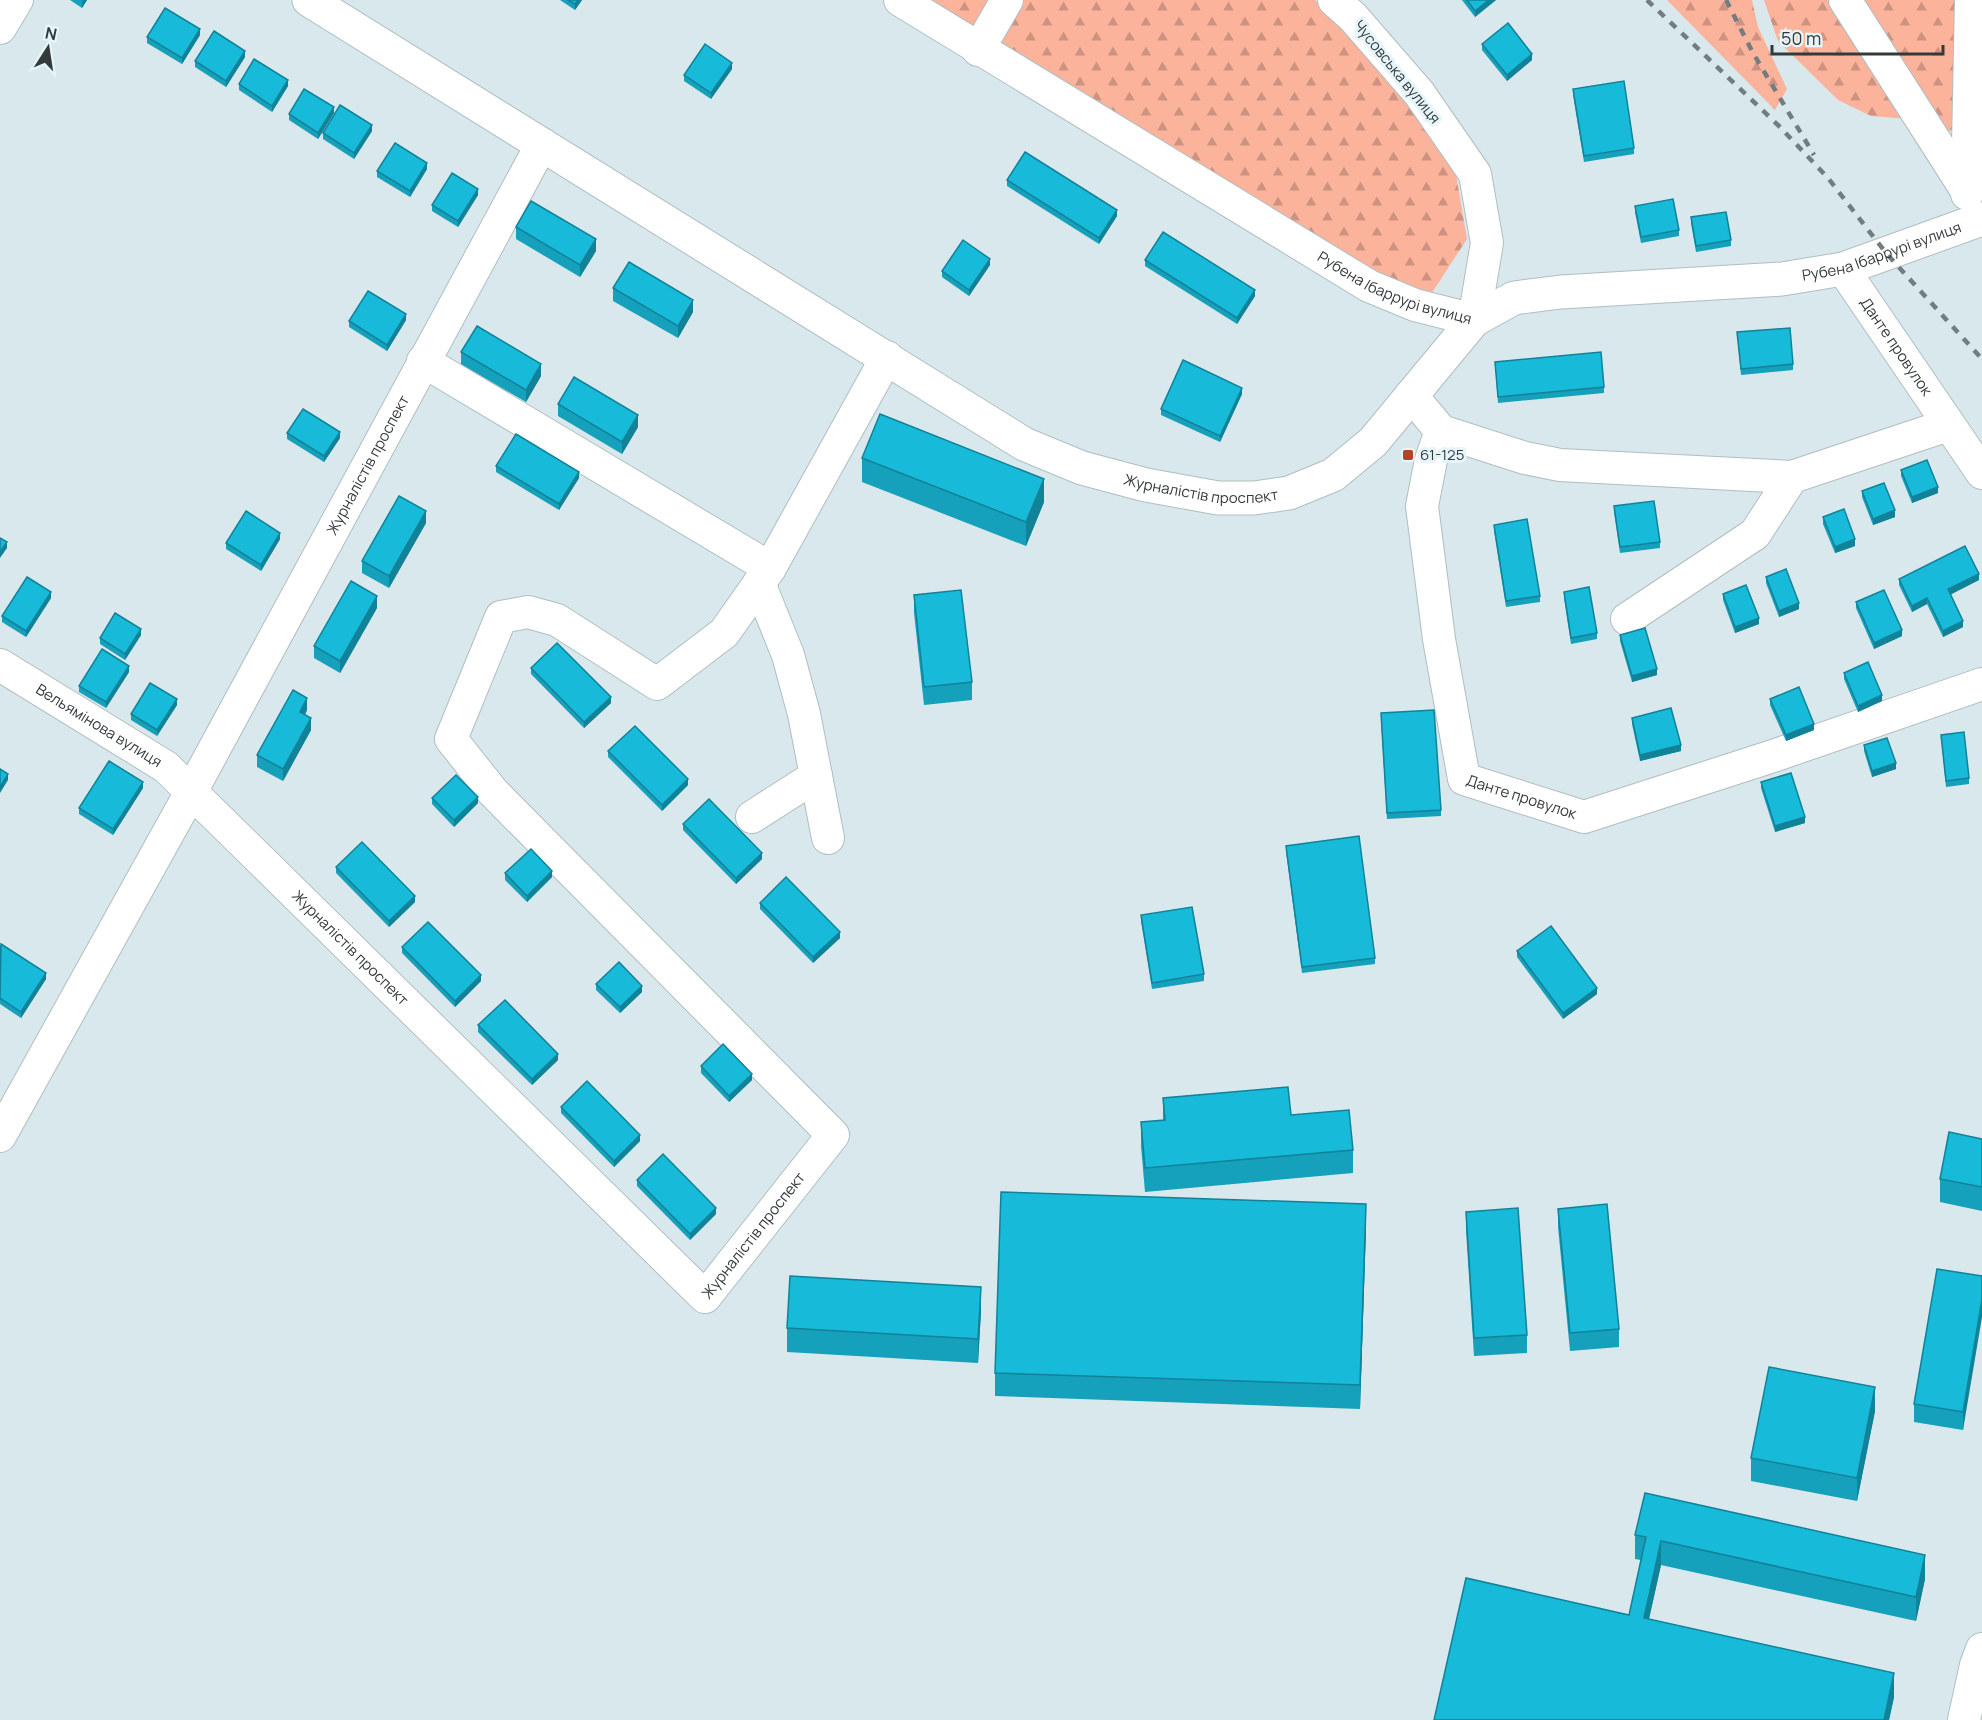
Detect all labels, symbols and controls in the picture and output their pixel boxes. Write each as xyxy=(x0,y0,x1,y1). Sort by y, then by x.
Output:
street label: Чусовська вулиця xyxy=(1349,15,1446,128)
north arrow xyxy=(18,18,78,78)
scale bar xyxy=(1772,18,1943,56)
text: N xyxy=(43,21,59,45)
text: 50 m xyxy=(1781,26,1821,50)
street label: Рубена Ібаррурі вулиця xyxy=(1800,216,1964,286)
street label: Рубена Ібаррурі вулиця xyxy=(1314,246,1474,329)
street label: Данте провулок xyxy=(1855,293,1938,400)
street label: Журналістів проспект xyxy=(321,391,414,539)
place label: 61-125 xyxy=(1420,444,1464,465)
marker: 61-125 xyxy=(1401,448,1415,462)
street label: Журналістів проспект xyxy=(1121,469,1280,508)
street label: Вельямінова вулиця xyxy=(32,679,166,772)
street label: Данте провулок xyxy=(1464,769,1580,824)
street label: Журналістів проспект xyxy=(287,885,414,1010)
street label: Журналістів проспект xyxy=(696,1167,810,1303)

